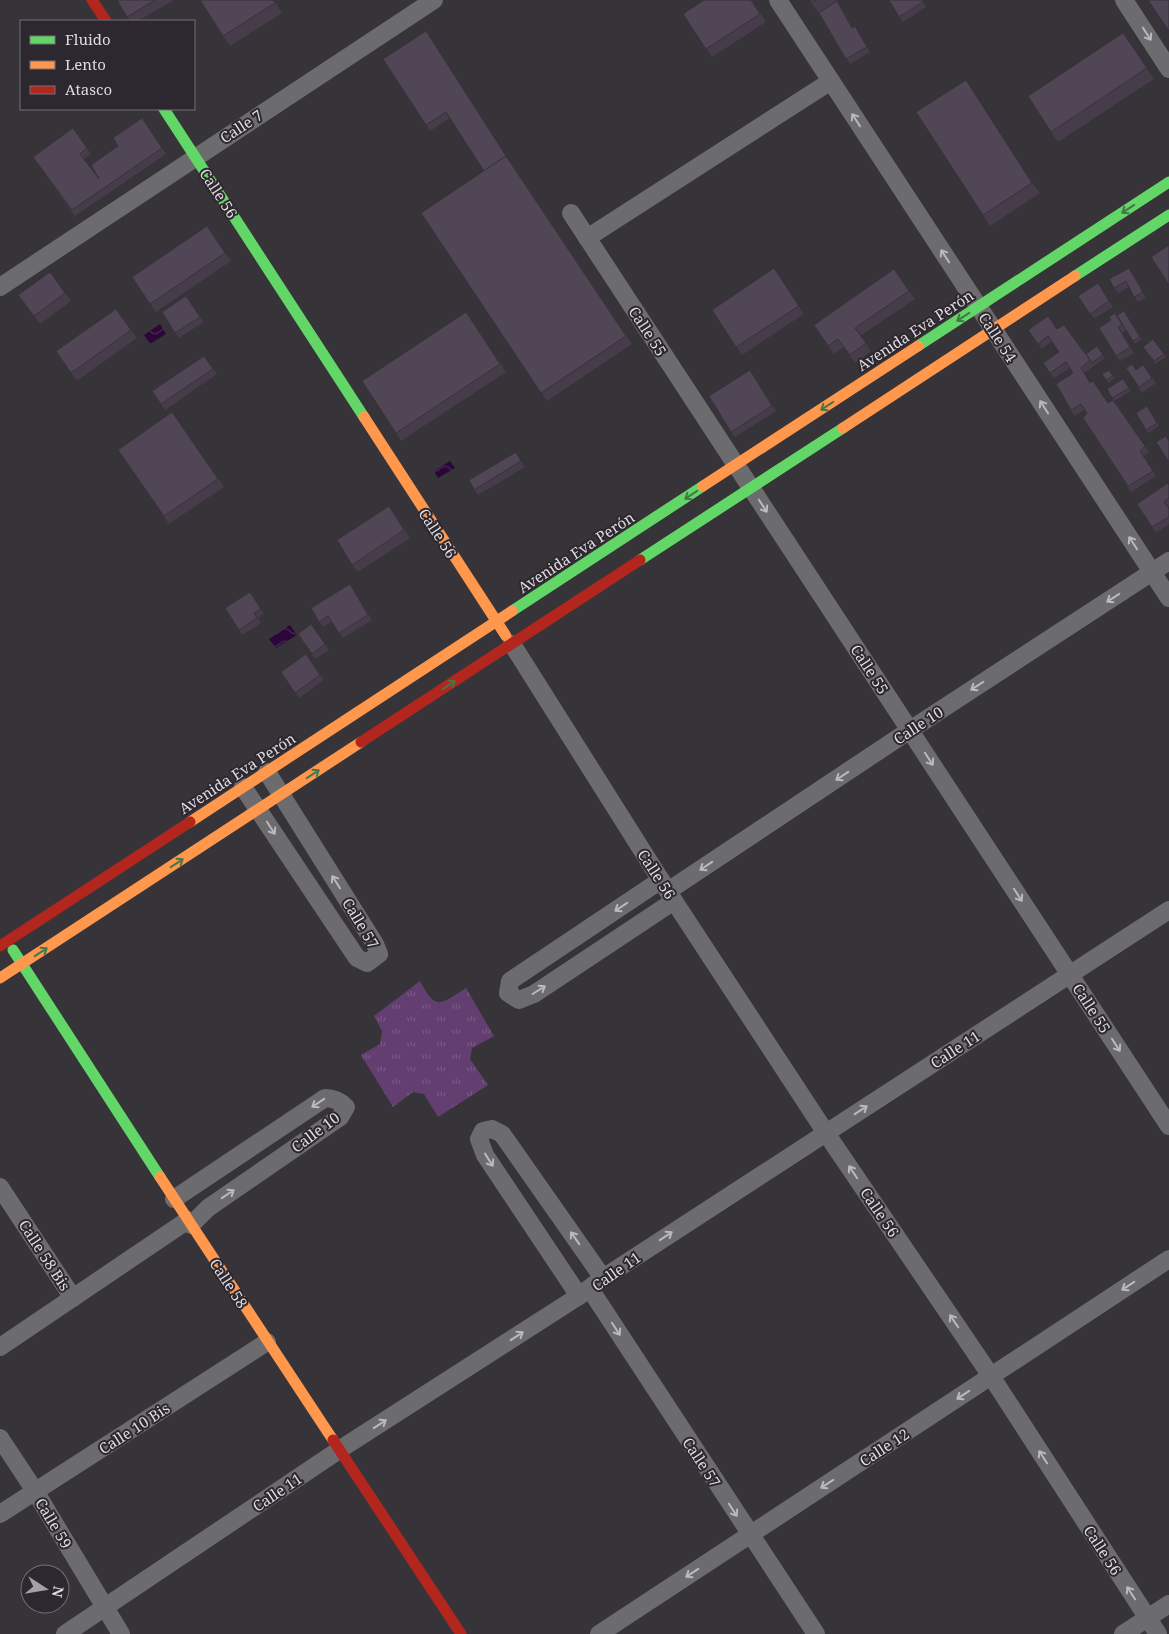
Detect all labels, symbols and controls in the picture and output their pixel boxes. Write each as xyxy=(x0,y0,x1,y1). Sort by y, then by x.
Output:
legend xyxy=(20,20,195,110)
one-way arrow xyxy=(1142,27,1152,41)
text: Fluido xyxy=(65,29,111,49)
text: Lento xyxy=(65,54,106,74)
text: Atasco xyxy=(65,79,112,99)
street label: Calle 7 xyxy=(216,105,266,147)
one-way arrow xyxy=(851,113,862,127)
street label: Calle 56 xyxy=(195,164,243,222)
one-way arrow xyxy=(1122,204,1136,214)
one-way arrow xyxy=(940,249,951,263)
street label: Avenida Eva Perón xyxy=(853,285,977,375)
street label: Calle 55 xyxy=(624,302,672,360)
street label: Calle 54 xyxy=(974,308,1022,366)
one-way arrow xyxy=(956,312,970,322)
one-way arrow xyxy=(1039,400,1049,414)
one-way arrow xyxy=(820,401,834,411)
one-way arrow xyxy=(684,490,698,500)
one-way arrow xyxy=(758,499,768,513)
street label: Calle 56 xyxy=(414,504,462,562)
street label: Avenida Eva Perón xyxy=(514,507,638,597)
one-way arrow xyxy=(1128,536,1138,550)
one-way arrow xyxy=(1107,593,1121,603)
street label: Calle 55 xyxy=(846,640,894,698)
one-way arrow xyxy=(442,680,456,690)
one-way arrow xyxy=(971,681,985,691)
street label: Calle 10 xyxy=(889,701,947,749)
street label: Avenida Eva Perón xyxy=(175,728,299,818)
one-way arrow xyxy=(923,752,934,766)
one-way arrow xyxy=(306,769,320,779)
one-way arrow xyxy=(835,771,849,781)
one-way arrow xyxy=(266,820,276,834)
street label: Calle 56 xyxy=(633,845,681,903)
one-way arrow xyxy=(170,858,184,868)
one-way arrow xyxy=(700,861,714,871)
one-way arrow xyxy=(330,875,340,889)
one-way arrow xyxy=(1013,888,1023,902)
street label: Calle 57 xyxy=(338,894,384,952)
one-way arrow xyxy=(614,903,628,913)
one-way arrow xyxy=(33,947,47,957)
street label: Calle 55 xyxy=(1068,979,1116,1037)
one-way arrow xyxy=(531,985,545,995)
street label: Calle 11 xyxy=(926,1025,984,1073)
one-way arrow xyxy=(1112,1038,1122,1052)
one-way arrow xyxy=(311,1098,325,1108)
one-way arrow xyxy=(854,1105,868,1115)
street label: Calle 10 xyxy=(287,1107,343,1157)
one-way arrow xyxy=(484,1153,494,1167)
one-way arrow xyxy=(848,1165,858,1179)
street label: Calle 56 xyxy=(856,1183,904,1241)
one-way arrow xyxy=(221,1189,235,1199)
street label: Calle 58 Bis xyxy=(15,1216,76,1295)
one-way arrow xyxy=(570,1231,580,1245)
one-way arrow xyxy=(659,1231,673,1241)
street label: Calle 11 xyxy=(587,1247,645,1295)
street label: Calle 58 xyxy=(205,1254,253,1312)
one-way arrow xyxy=(1122,1281,1136,1291)
one-way arrow xyxy=(949,1314,959,1328)
one-way arrow xyxy=(611,1322,621,1336)
one-way arrow xyxy=(509,1331,523,1341)
one-way arrow xyxy=(957,1390,971,1400)
street label: Calle 10 Bis xyxy=(95,1397,174,1458)
one-way arrow xyxy=(372,1418,386,1428)
street label: Calle 12 xyxy=(855,1423,913,1471)
street label: Calle 57 xyxy=(678,1433,726,1491)
one-way arrow xyxy=(1038,1450,1048,1464)
street label: Calle 11 xyxy=(248,1468,306,1516)
one-way arrow xyxy=(821,1479,835,1489)
street label: Calle 59 xyxy=(31,1494,77,1552)
one-way arrow xyxy=(728,1502,738,1516)
street label: Calle 56 xyxy=(1079,1521,1127,1579)
north arrow xyxy=(20,1564,70,1614)
one-way arrow xyxy=(685,1568,699,1578)
text: N xyxy=(48,1584,69,1599)
one-way arrow xyxy=(1126,1586,1136,1600)

